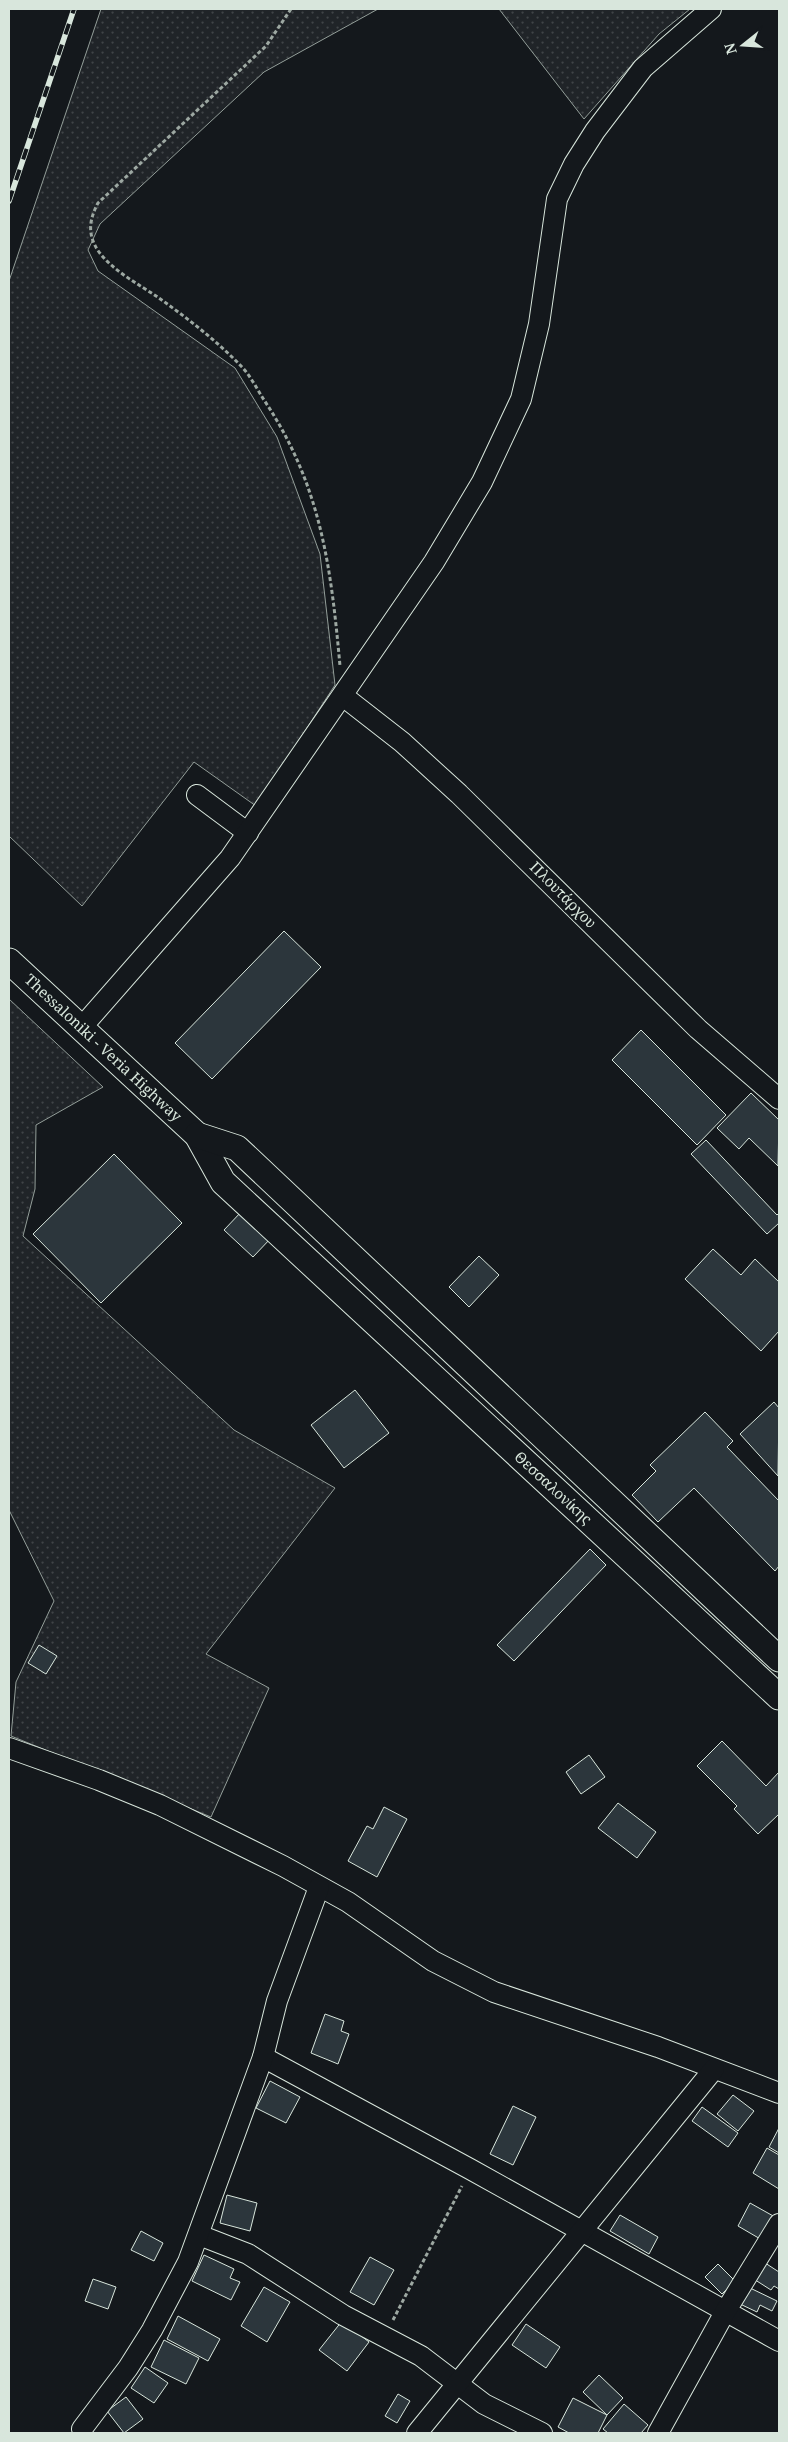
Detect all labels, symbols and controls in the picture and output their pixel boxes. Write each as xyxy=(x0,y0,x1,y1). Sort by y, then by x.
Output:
north arrow xyxy=(718,20,768,70)
text: N xyxy=(719,41,741,57)
street label: Πλουτάρχου xyxy=(526,857,601,932)
street label: Thessaloniki - Veria Highway xyxy=(21,969,187,1126)
street label: Θεσσαλονίκης xyxy=(511,1446,597,1528)

